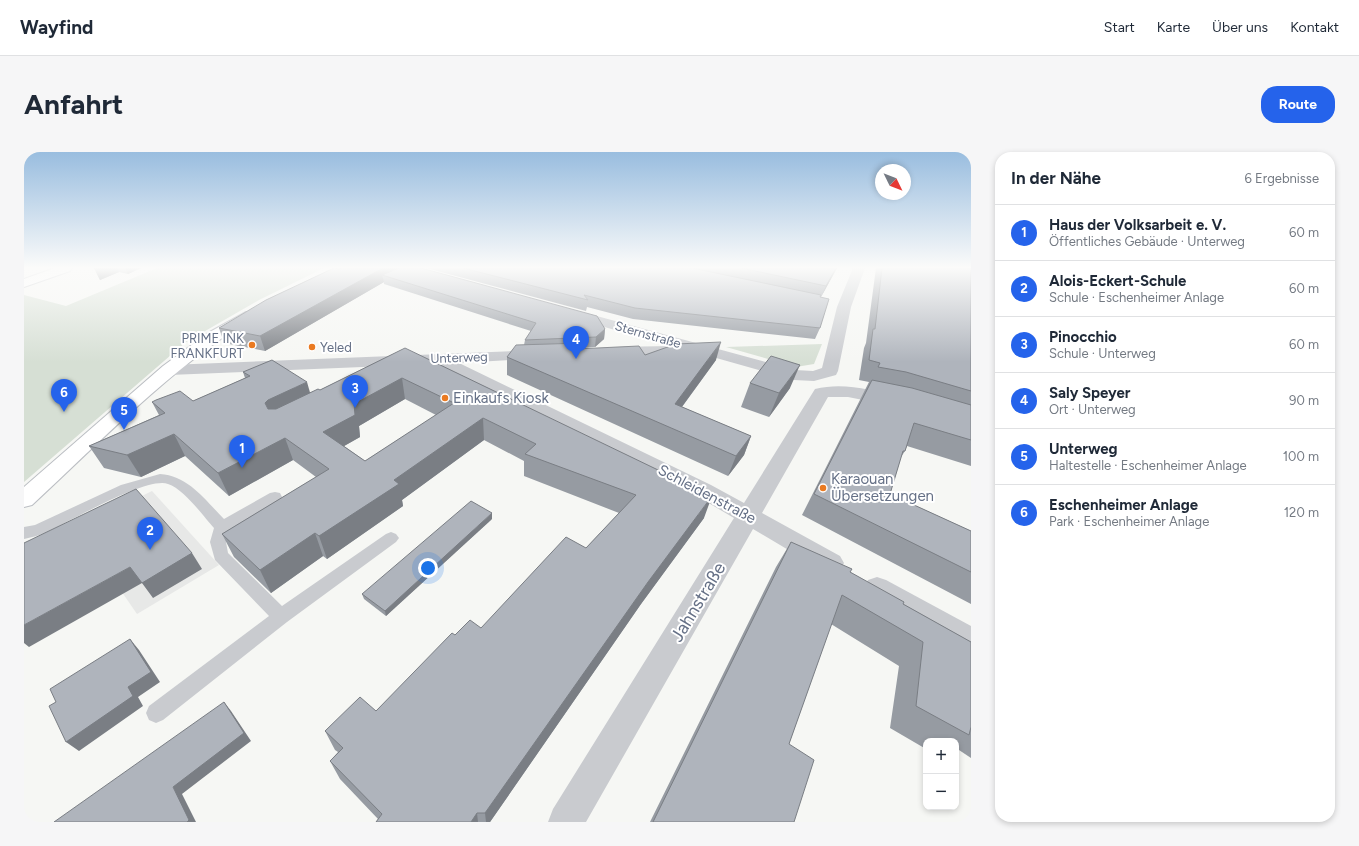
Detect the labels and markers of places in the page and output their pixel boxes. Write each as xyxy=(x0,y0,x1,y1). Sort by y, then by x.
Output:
pin: 4 xyxy=(563,326,589,359)
place label: PRIME INK FRANKFURT xyxy=(170,331,245,361)
marker: PRIME INK FRANKFURT xyxy=(247,340,257,350)
place label: Yeled xyxy=(320,340,352,355)
marker: Yeled xyxy=(307,342,317,352)
pin: 3 xyxy=(342,375,368,408)
pin: 6 xyxy=(51,379,77,412)
place label: Einkaufs Kiosk xyxy=(453,389,549,407)
marker: Einkaufs Kiosk xyxy=(440,393,450,403)
pin: 5 xyxy=(111,397,137,430)
pin: 1 xyxy=(229,435,255,468)
place label: Karaouan Übersetzungen xyxy=(831,470,934,505)
marker: Karaouan Übersetzungen xyxy=(818,483,828,493)
pin: 2 xyxy=(137,517,163,550)

